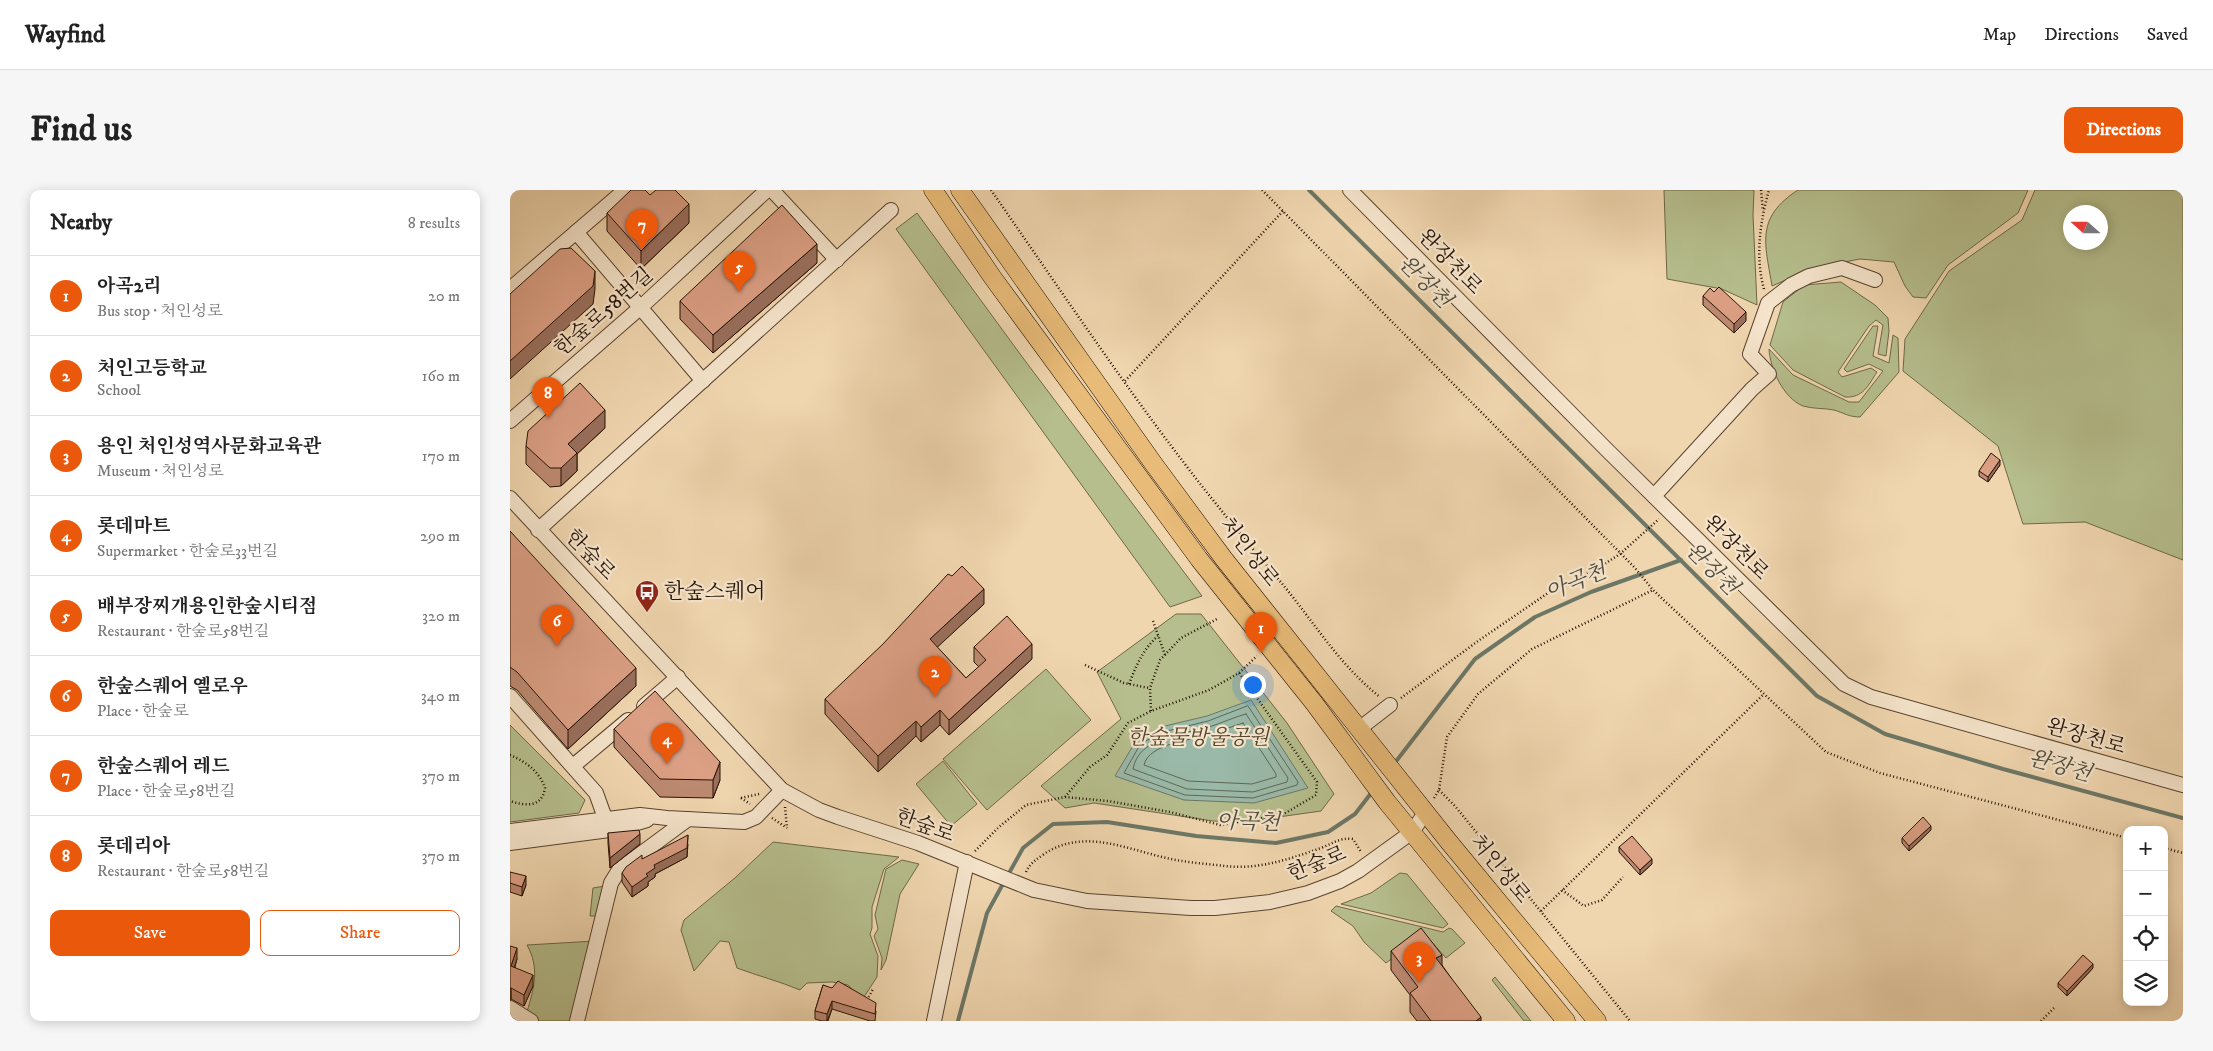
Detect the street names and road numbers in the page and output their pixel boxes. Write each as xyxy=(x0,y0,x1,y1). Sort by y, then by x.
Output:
street label: 완장천로 xyxy=(1413,224,1487,300)
street label: 한숲로58번길 xyxy=(549,262,659,362)
street label: 완장천로 xyxy=(1698,510,1774,586)
street label: 처인성로 xyxy=(1214,512,1284,592)
street label: 한숲로 xyxy=(560,524,620,586)
street label: 완장천로 xyxy=(2043,713,2129,761)
street label: 한숲로 xyxy=(892,803,958,849)
street label: 처인성로 xyxy=(1464,829,1536,909)
street label: 한숲로 xyxy=(1284,841,1350,887)

